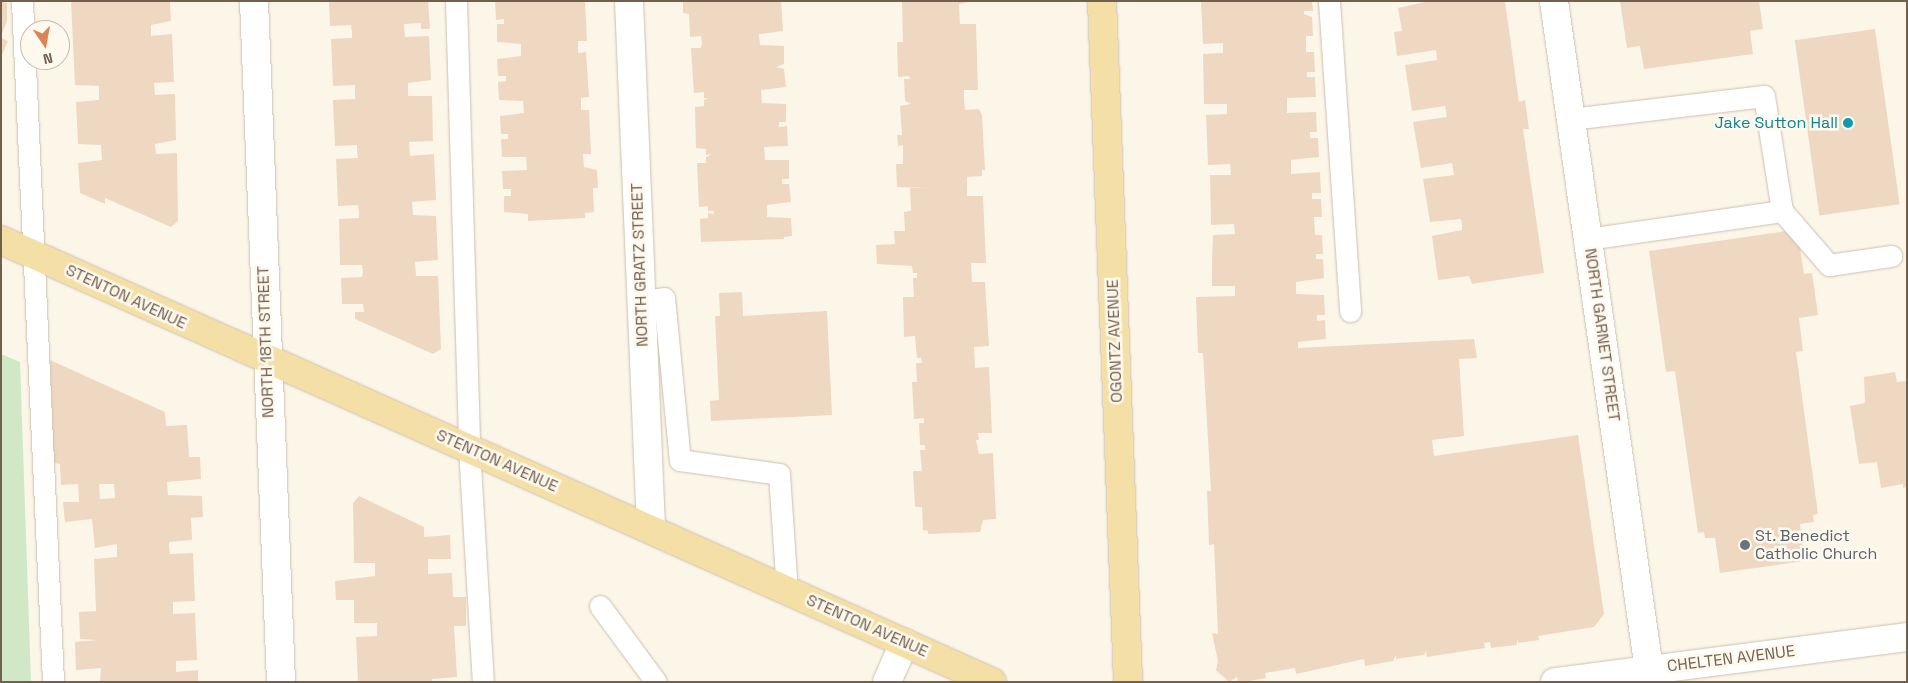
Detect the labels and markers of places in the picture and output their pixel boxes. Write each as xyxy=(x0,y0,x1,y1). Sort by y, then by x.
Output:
place label: Jake Sutton Hall xyxy=(1714,113,1838,133)
marker: Jake Sutton Hall xyxy=(1842,117,1854,129)
place label: St. Benedict Catholic Church xyxy=(1755,526,1877,564)
marker: St. Benedict Catholic Church xyxy=(1739,539,1751,551)

